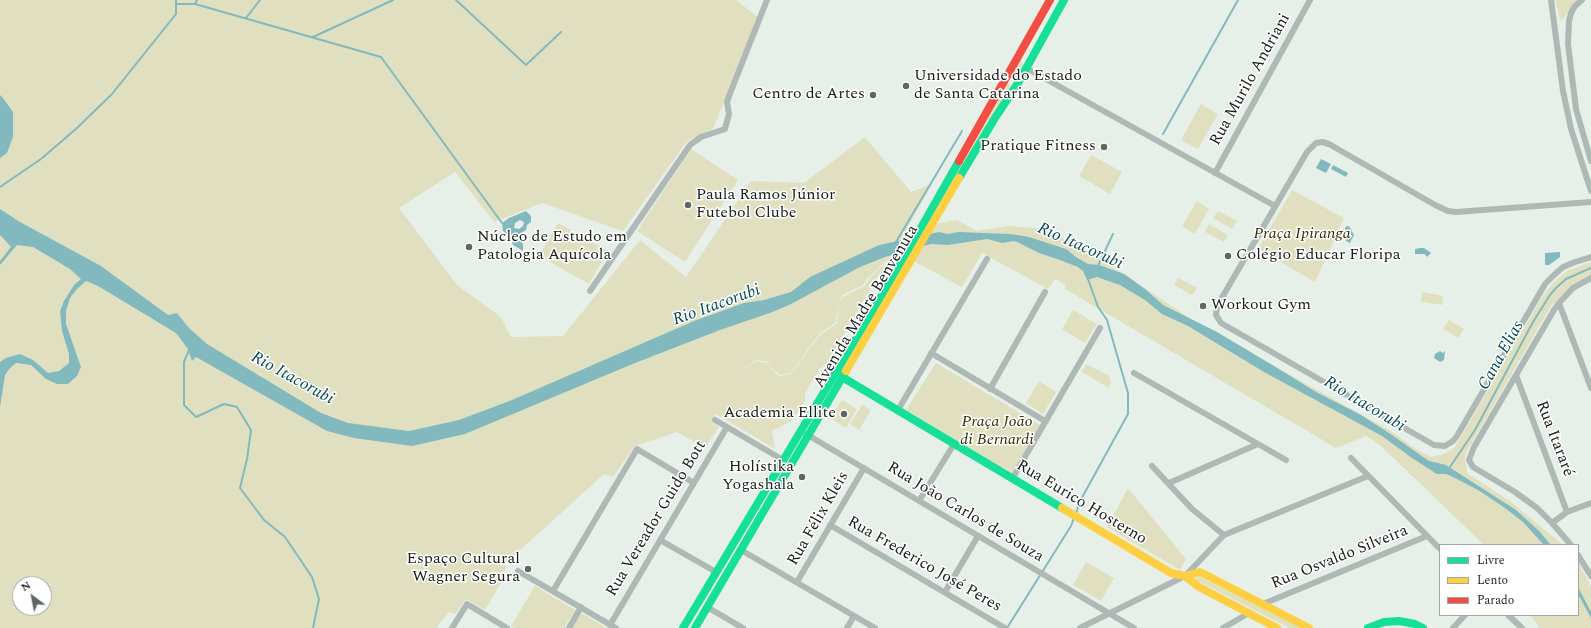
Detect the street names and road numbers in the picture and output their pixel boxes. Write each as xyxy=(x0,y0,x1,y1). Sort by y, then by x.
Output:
street label: Rua Murilo Andriani xyxy=(1207,11,1295,149)
street label: Avenida Madre Benvenuta xyxy=(811,222,923,392)
street label: Rua Itararé xyxy=(1531,398,1577,480)
street label: Rua Vereador Guido Bott xyxy=(603,438,711,600)
street label: Rua Eurico Hosterno xyxy=(1012,457,1150,549)
street label: Rua João Carlos de Souza xyxy=(883,459,1047,567)
street label: Rua Félix Kleis xyxy=(784,468,854,570)
street label: Rua Frederico José Peres xyxy=(843,513,1005,617)
street label: Rua Osvaldo Silveira xyxy=(1269,522,1411,594)

